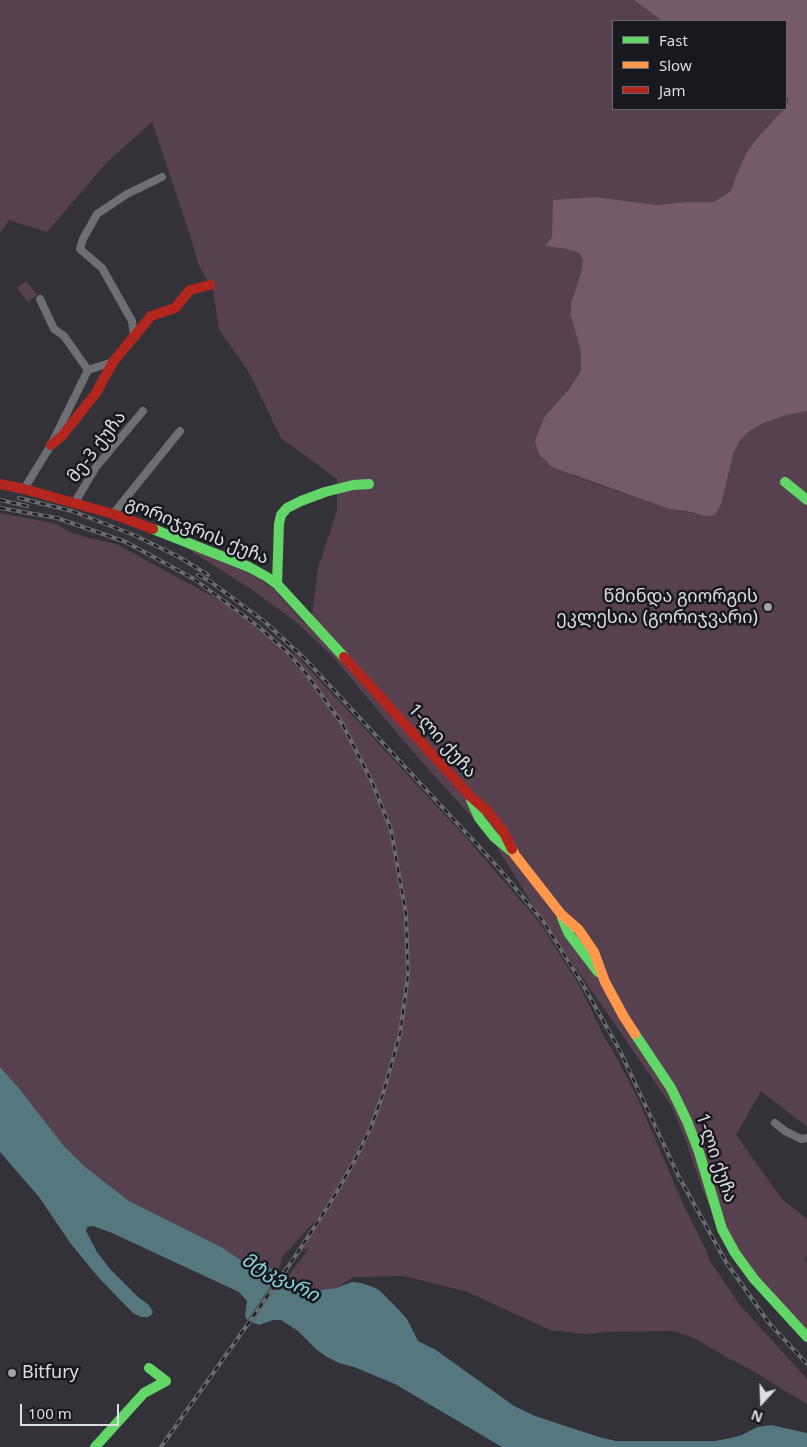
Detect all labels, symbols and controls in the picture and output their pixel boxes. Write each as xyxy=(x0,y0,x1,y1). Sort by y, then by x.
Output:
legend xyxy=(612,20,787,110)
text: Fast xyxy=(659,30,688,50)
text: Slow xyxy=(659,55,692,75)
text: Jam xyxy=(659,80,686,100)
street label: მე-3 ქუჩა xyxy=(63,407,131,487)
street label: გორიჯვრის ქუჩა xyxy=(122,492,272,570)
place label: წმინდა გიორგის ეკლესია (გორიჯვარი) xyxy=(556,586,758,628)
marker: წმინდა გიორგის ეკლესია (გორიჯვარი) xyxy=(762,601,774,613)
street label: 1-ლი ქუჩა xyxy=(403,699,481,783)
street label: 1-ლი ქუჩა xyxy=(691,1111,741,1205)
water label: მტკვარი xyxy=(237,1249,323,1307)
place label: Bitfury xyxy=(22,1362,79,1384)
marker: Bitfury xyxy=(6,1367,18,1379)
north arrow xyxy=(737,1377,787,1427)
scale bar xyxy=(22,1394,121,1426)
text: 100 m xyxy=(28,1403,72,1423)
text: N xyxy=(748,1406,765,1427)

